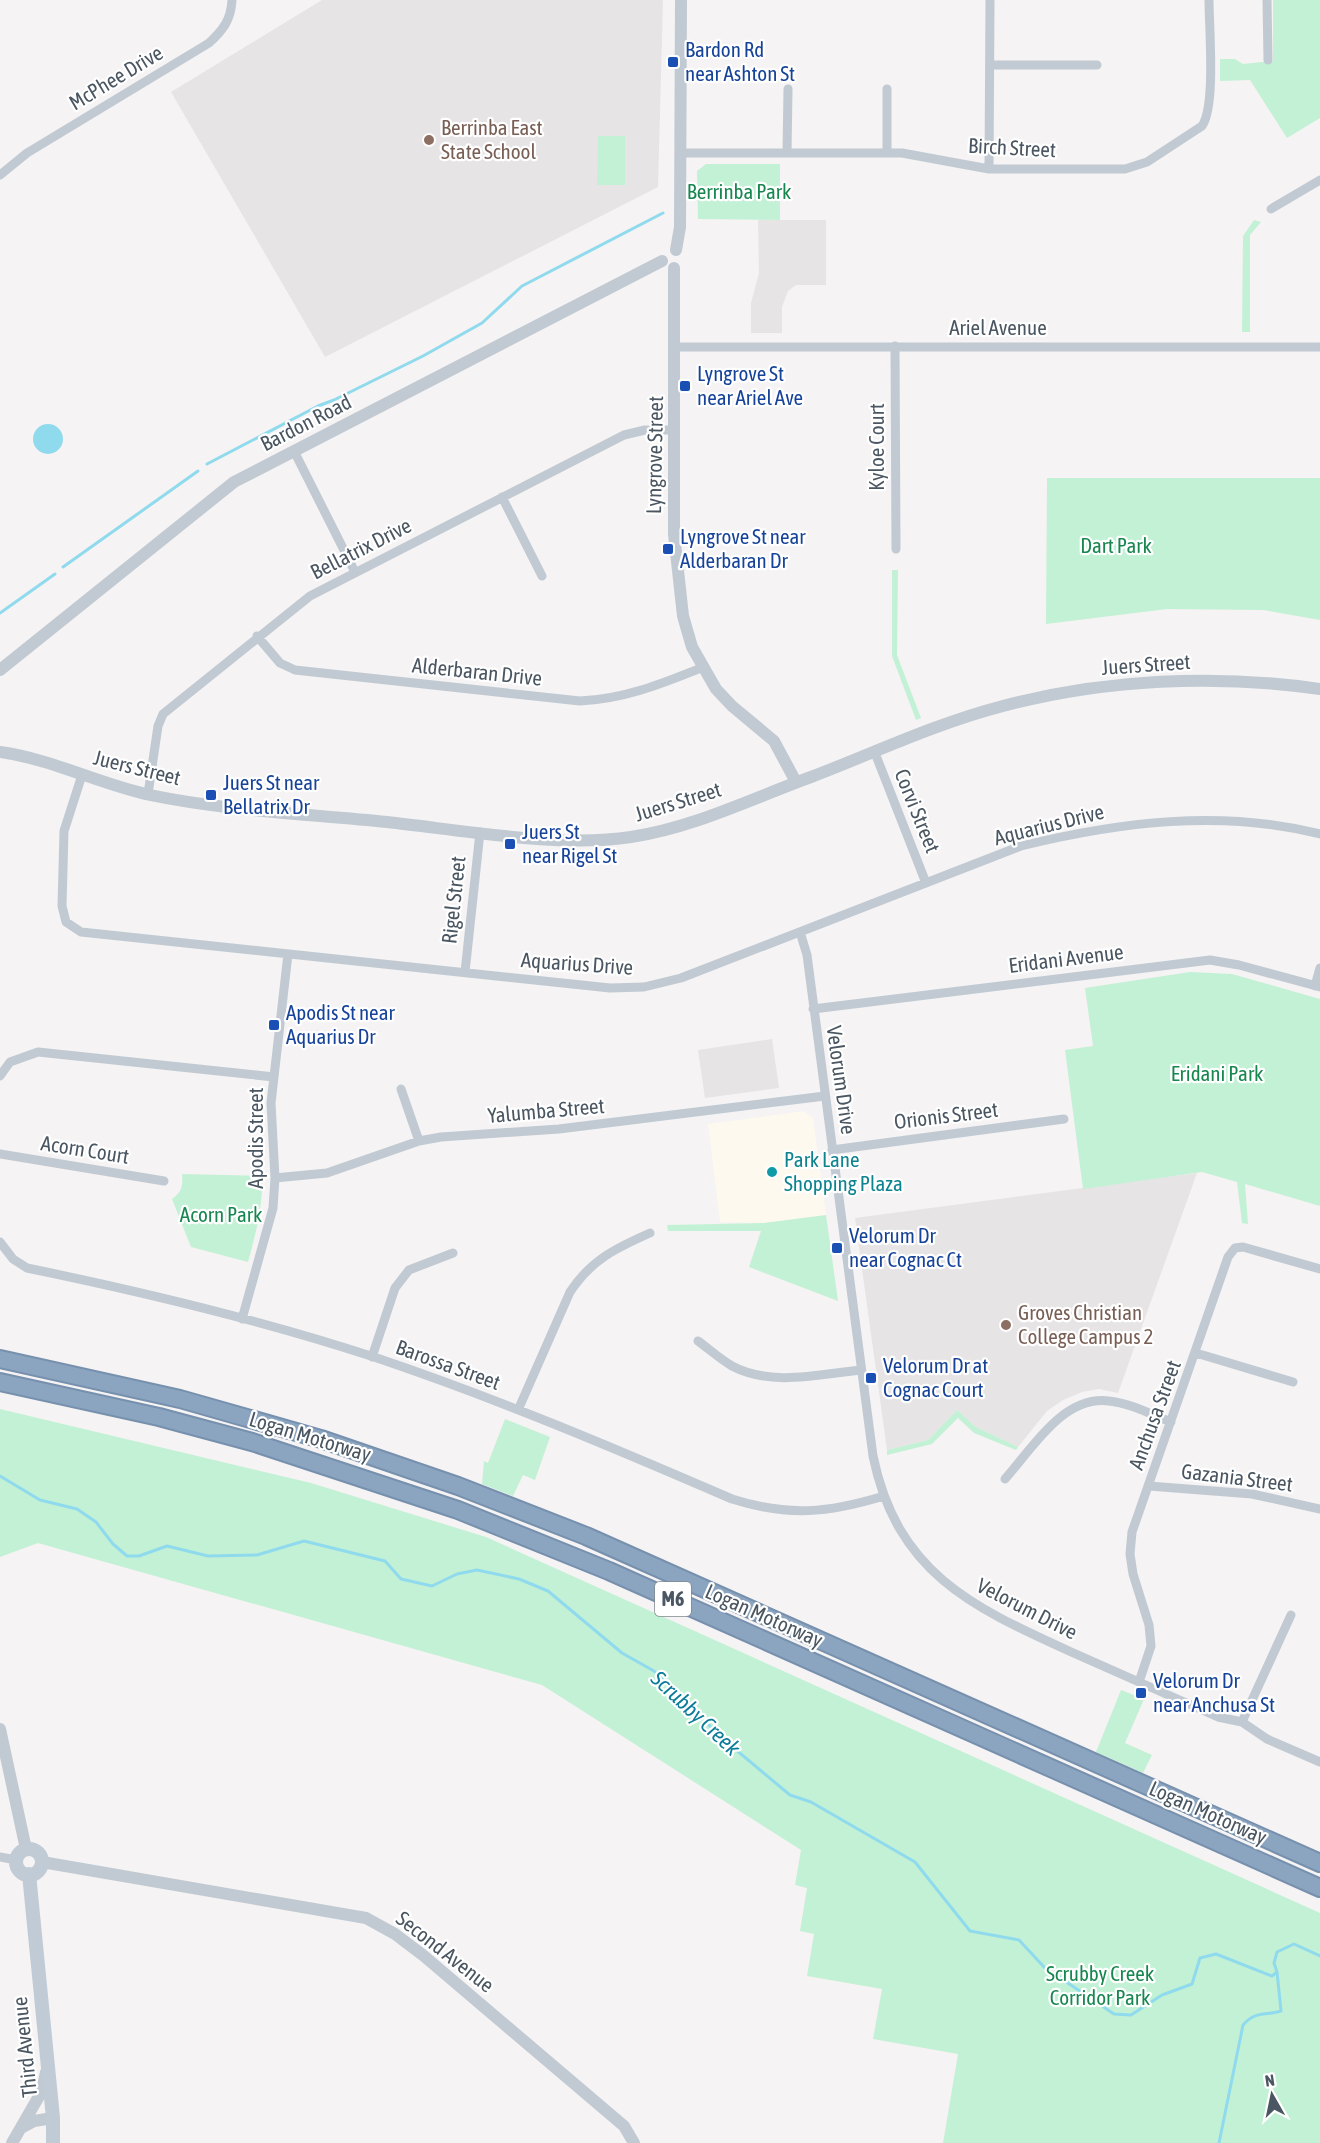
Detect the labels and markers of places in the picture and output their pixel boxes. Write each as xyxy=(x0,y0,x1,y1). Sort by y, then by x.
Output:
place label: Bardon Rd near Ashton St xyxy=(685,37,795,85)
marker: Bardon Rd near Ashton St xyxy=(666,55,680,69)
place label: Berrinba East State School xyxy=(441,115,543,163)
marker: Berrinba East State School xyxy=(422,133,436,147)
place label: Lyngrove St near Ariel Ave xyxy=(697,361,803,409)
marker: Lyngrove St near Ariel Ave xyxy=(678,379,692,393)
place label: Lyngrove St near Alderbaran Dr xyxy=(680,524,806,572)
marker: Lyngrove St near Alderbaran Dr xyxy=(661,542,675,556)
place label: Juers St near Bellatrix Dr xyxy=(223,770,320,818)
marker: Juers St near Bellatrix Dr xyxy=(204,788,218,802)
place label: Juers St near Rigel St xyxy=(522,819,617,867)
marker: Juers St near Rigel St xyxy=(503,837,517,851)
place label: Apodis St near Aquarius Dr xyxy=(286,1000,395,1048)
marker: Apodis St near Aquarius Dr xyxy=(267,1018,281,1032)
place label: Park Lane Shopping Plaza xyxy=(784,1147,903,1195)
marker: Park Lane Shopping Plaza xyxy=(765,1165,779,1179)
place label: Velorum Dr near Cognac Ct xyxy=(849,1223,962,1271)
marker: Velorum Dr near Cognac Ct xyxy=(830,1241,844,1255)
place label: Groves Christian College Campus 2 xyxy=(1018,1300,1153,1348)
marker: Groves Christian College Campus 2 xyxy=(999,1318,1013,1332)
place label: Velorum Dr at Cognac Court xyxy=(883,1353,988,1401)
marker: Velorum Dr at Cognac Court xyxy=(864,1371,878,1385)
place label: Velorum Dr near Anchusa St xyxy=(1153,1668,1275,1716)
marker: Velorum Dr near Anchusa St xyxy=(1134,1686,1148,1700)

